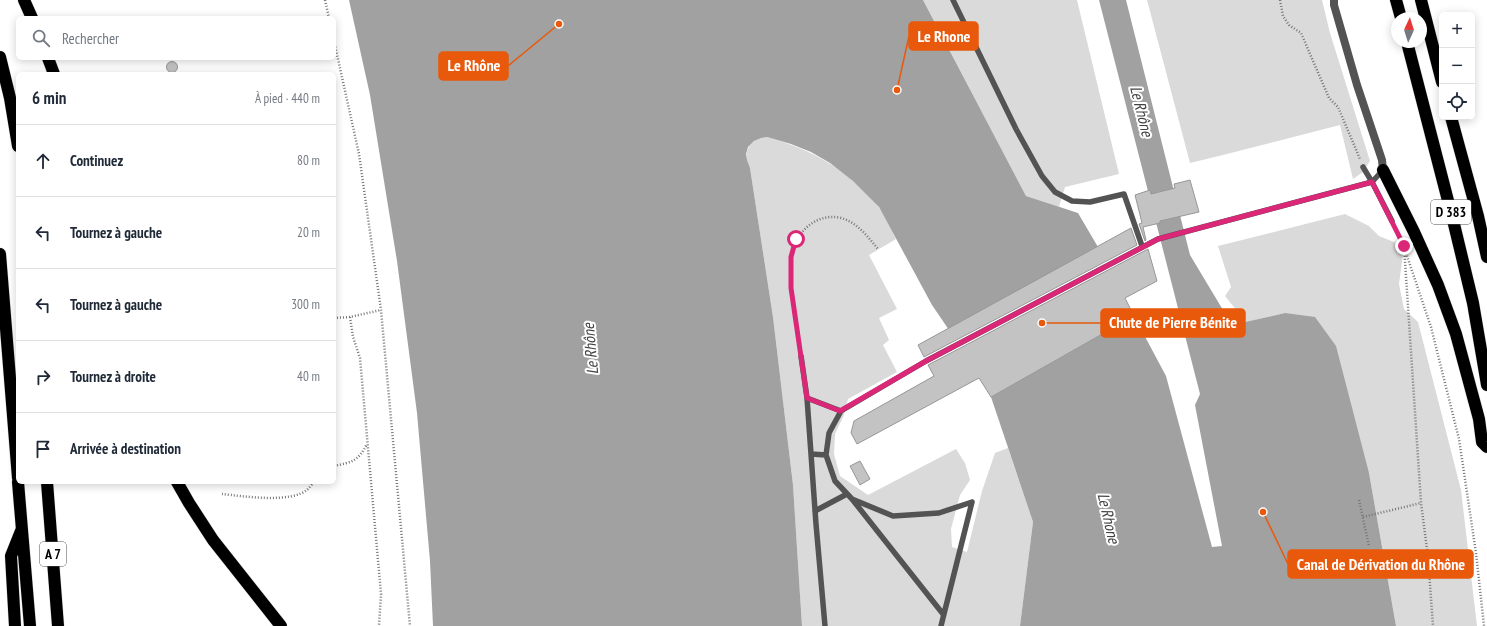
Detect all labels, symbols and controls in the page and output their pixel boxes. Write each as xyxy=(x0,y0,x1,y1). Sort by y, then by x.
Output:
north arrow xyxy=(1391,12,1427,48)
map controls xyxy=(1439,12,1475,120)
button: + xyxy=(1439,12,1475,48)
search box xyxy=(16,16,336,60)
callout: Le Rhone xyxy=(909,22,978,50)
text: Le Rhone xyxy=(918,26,971,46)
icon: search xyxy=(30,27,52,49)
text: Rechercher xyxy=(62,29,119,48)
button: − xyxy=(1439,48,1475,84)
callout: Le Rhône xyxy=(439,52,508,80)
text: Le Rhône xyxy=(448,55,501,75)
water label: Le Rhône xyxy=(1126,84,1158,140)
button: locate xyxy=(1439,84,1475,120)
text: 6 min xyxy=(32,87,66,109)
text: À pied · 440 m xyxy=(255,90,320,107)
icon: ahead xyxy=(32,150,54,172)
text: Continuez xyxy=(70,151,123,170)
text: 80 m xyxy=(297,152,320,169)
road number: D 383 xyxy=(1431,200,1471,224)
icon: left xyxy=(32,222,54,244)
text: Tournez à gauche xyxy=(70,223,162,242)
text: 20 m xyxy=(297,224,320,241)
route start xyxy=(787,230,805,248)
route end xyxy=(1395,237,1413,255)
icon: left xyxy=(32,294,54,316)
text: Tournez à gauche xyxy=(70,295,162,314)
text: 300 m xyxy=(291,296,320,313)
callout: Chute de Pierre Bénite xyxy=(1101,309,1245,337)
text: Chute de Pierre Bénite xyxy=(1109,312,1237,332)
water label: Le Rhône xyxy=(578,321,602,375)
icon: right xyxy=(32,366,54,388)
text: Tournez à droite xyxy=(70,367,156,386)
text: 40 m xyxy=(297,368,320,385)
icon: arrive xyxy=(32,438,54,460)
text: Arrivée à destination xyxy=(70,439,181,458)
water label: Le Rhone xyxy=(1093,491,1125,547)
road number: A 7 xyxy=(40,542,66,566)
callout: Canal de Dérivation du Rhône xyxy=(1288,550,1473,578)
text: Canal de Dérivation du Rhône xyxy=(1297,554,1465,574)

